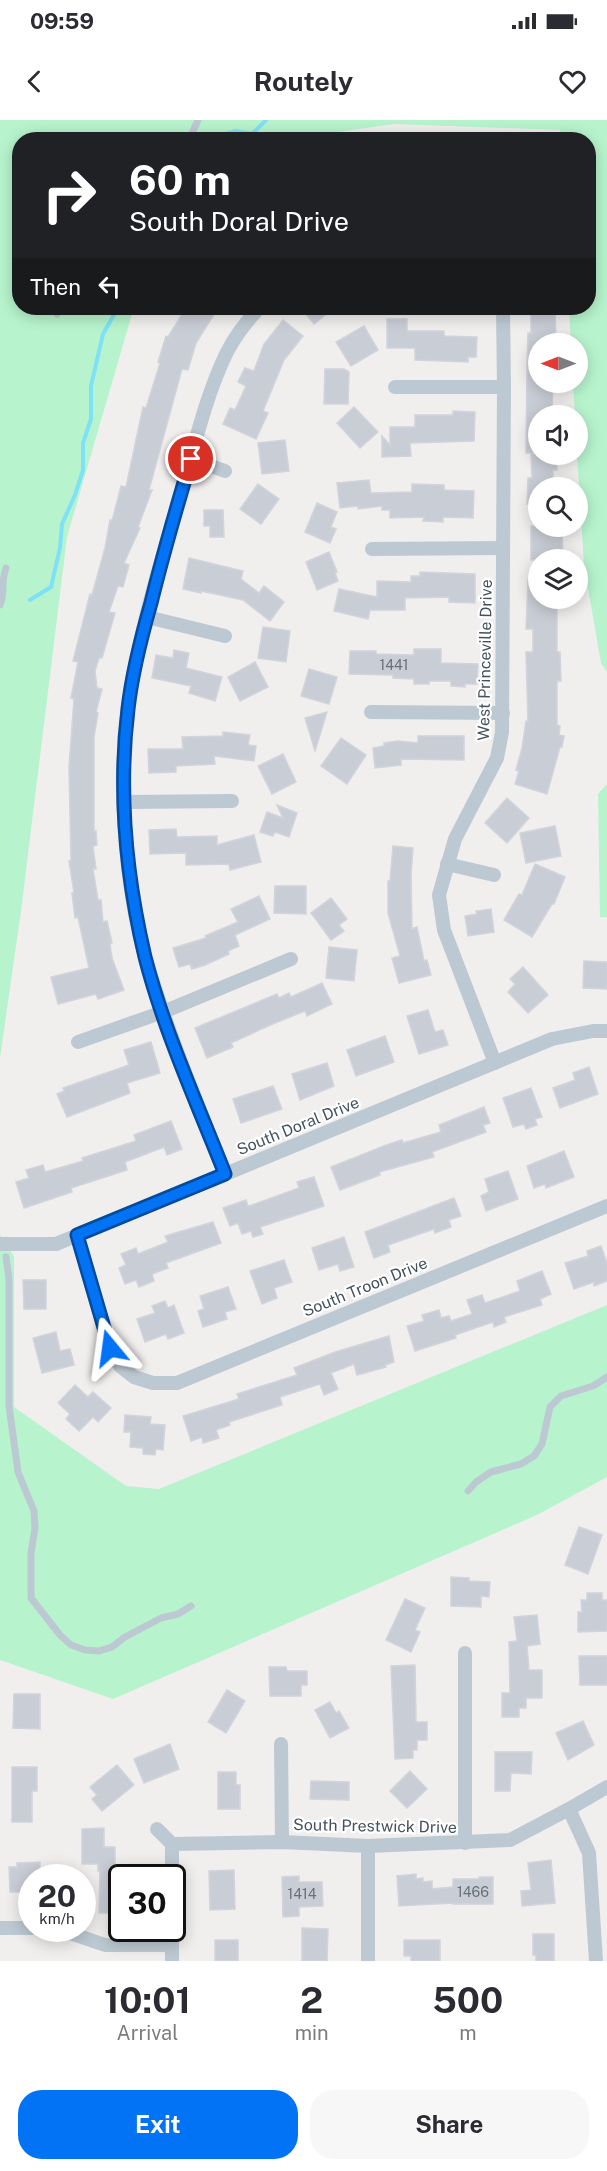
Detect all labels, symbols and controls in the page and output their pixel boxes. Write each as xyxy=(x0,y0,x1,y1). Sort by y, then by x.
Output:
text: 09:59 xyxy=(30,8,94,34)
icon: back xyxy=(18,65,51,98)
text: Routely xyxy=(254,65,353,97)
icon: heart xyxy=(556,65,589,98)
text: 60 m xyxy=(129,155,231,204)
icon: right xyxy=(30,156,108,234)
text: South Doral Drive xyxy=(129,205,349,237)
icon: left xyxy=(93,270,126,303)
text: Then xyxy=(30,274,81,300)
north arrow xyxy=(528,333,588,393)
map controls xyxy=(528,333,588,609)
button: sound xyxy=(528,405,588,465)
pin xyxy=(165,433,216,484)
icon: arrive xyxy=(174,442,207,475)
button: search xyxy=(528,477,588,537)
button: layers xyxy=(528,549,588,609)
street label: West Princeville Drive xyxy=(474,579,496,741)
house number: 1441 xyxy=(380,657,409,673)
street label: South Doral Drive xyxy=(234,1093,362,1159)
street label: South Troon Drive xyxy=(300,1253,430,1321)
position arrow xyxy=(78,1316,142,1380)
street label: South Prestwick Drive xyxy=(293,1815,457,1837)
speed limit sign: 30 xyxy=(108,1864,186,1942)
text: 20 xyxy=(38,1878,76,1914)
house number: 1466 xyxy=(457,1884,489,1900)
house number: 1414 xyxy=(288,1886,317,1902)
text: km/h xyxy=(39,1910,75,1927)
text: 10:01 xyxy=(104,1979,191,2021)
text: 2 xyxy=(300,1979,323,2021)
text: 500 xyxy=(433,1979,503,2021)
text: Arrival xyxy=(116,2021,178,2045)
text: min xyxy=(295,2021,329,2045)
text: m xyxy=(459,2021,476,2045)
button: Exit xyxy=(18,2090,298,2159)
button: Share xyxy=(310,2090,589,2159)

